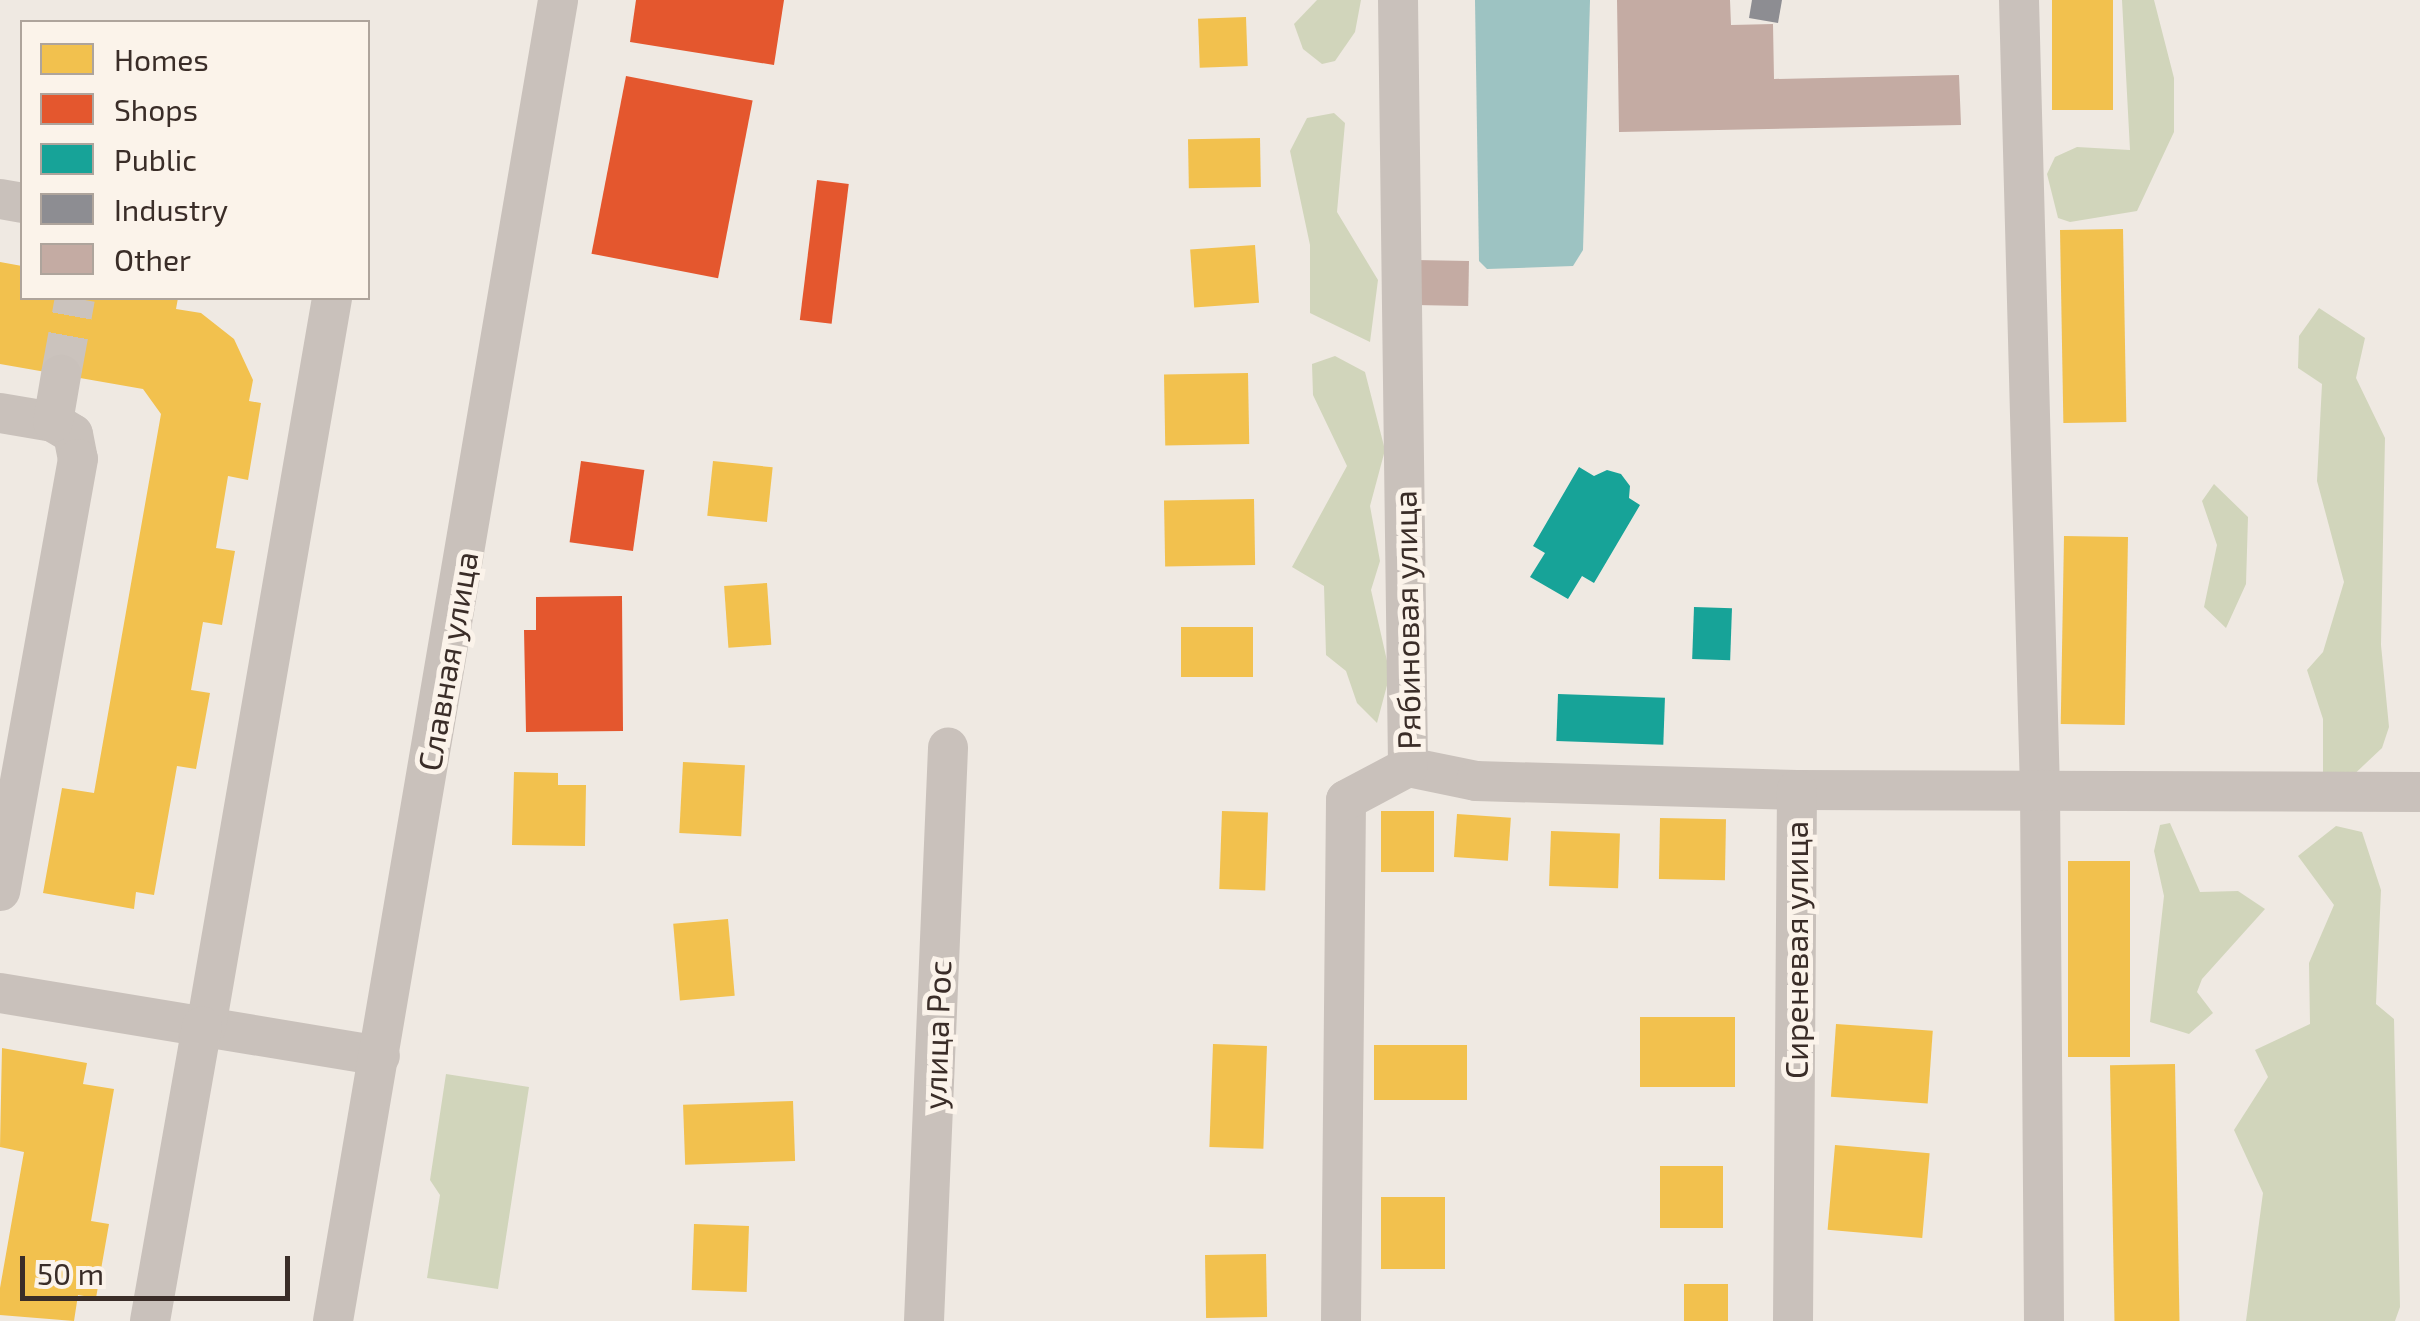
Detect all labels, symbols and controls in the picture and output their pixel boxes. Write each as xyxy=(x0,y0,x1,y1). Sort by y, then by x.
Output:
legend xyxy=(20,20,370,300)
text: Homes xyxy=(114,41,209,77)
text: Shops xyxy=(114,91,198,127)
text: Public xyxy=(114,141,197,177)
text: Industry xyxy=(114,191,228,227)
text: Other xyxy=(114,241,191,277)
street label: Рябиновая улица xyxy=(1385,490,1427,750)
street label: Славная улица xyxy=(409,548,485,774)
street label: Сиреневая улица xyxy=(1776,821,1814,1079)
street label: улица Рос xyxy=(914,960,958,1110)
scale bar xyxy=(25,1236,295,1298)
text: 50 m xyxy=(37,1255,104,1291)

